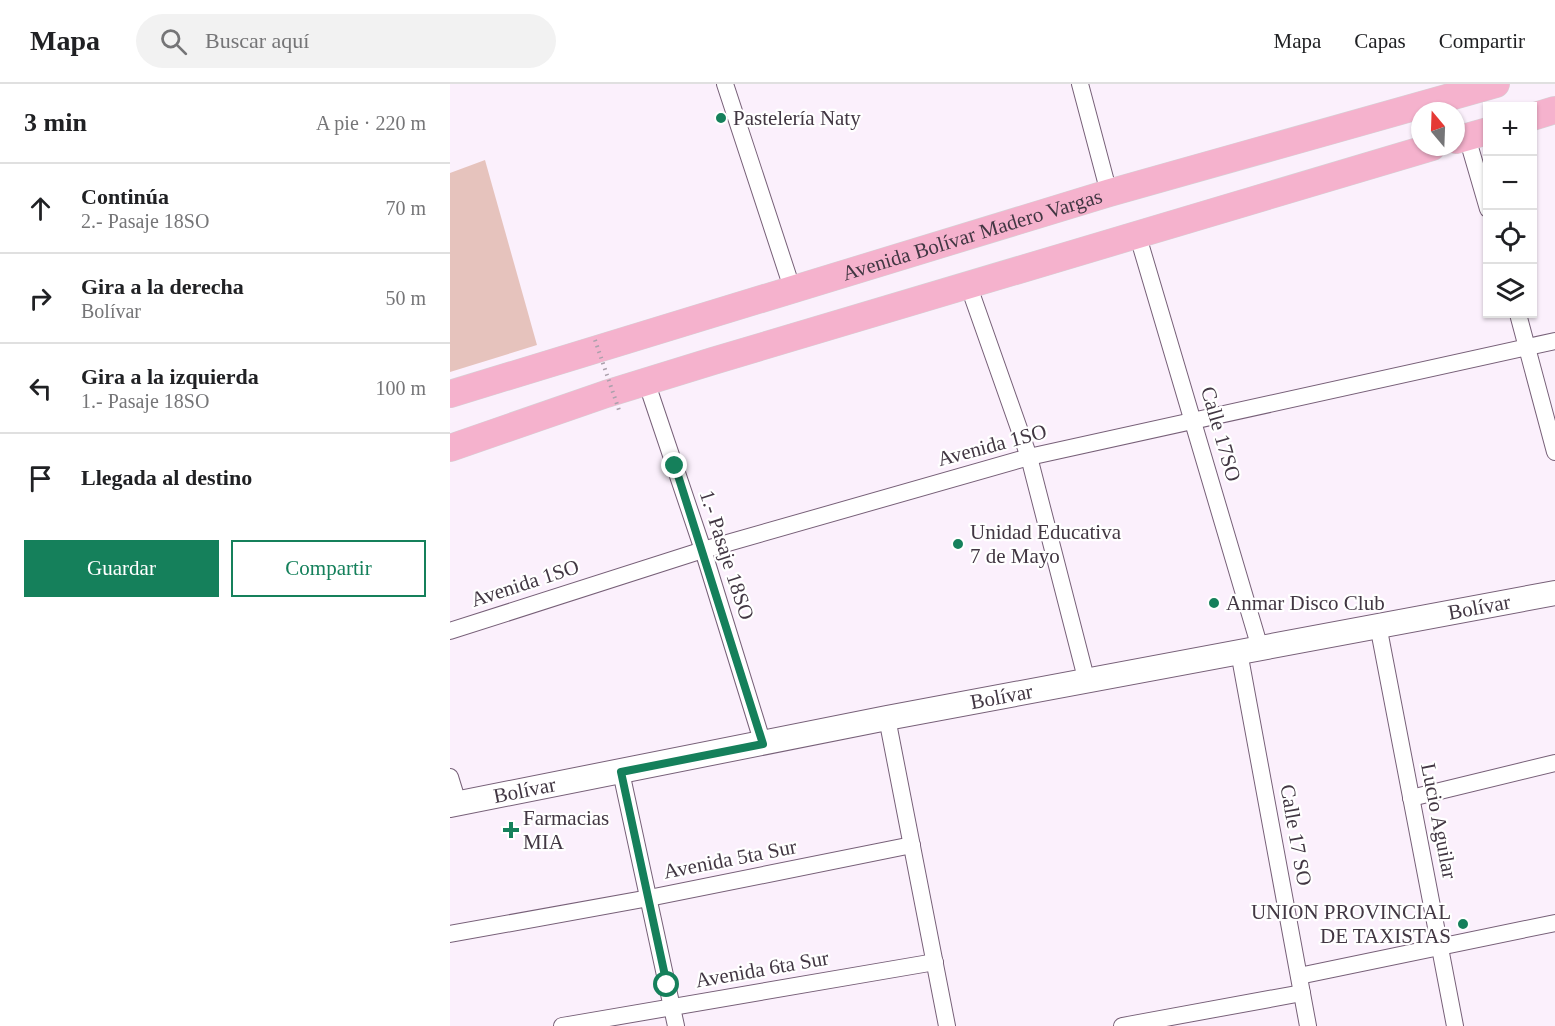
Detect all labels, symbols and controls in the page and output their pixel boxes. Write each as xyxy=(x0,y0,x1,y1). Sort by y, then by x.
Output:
search box xyxy=(136,14,556,68)
text: Mapa xyxy=(30,25,100,56)
icon: search xyxy=(157,25,190,58)
text: Buscar aquí xyxy=(205,28,309,53)
text: Mapa xyxy=(1274,29,1321,53)
text: Capas xyxy=(1354,29,1406,53)
text: Compartir xyxy=(1439,29,1525,53)
north arrow xyxy=(1411,102,1465,156)
map controls xyxy=(1483,102,1537,318)
button: + xyxy=(1483,102,1537,156)
place label: Pastelería Naty xyxy=(733,106,861,130)
text: 3 min xyxy=(24,108,87,137)
marker: Pastelería Naty xyxy=(714,111,728,125)
text: A pie · 220 m xyxy=(316,112,426,134)
button: − xyxy=(1483,156,1537,210)
text: Continúa xyxy=(81,184,169,209)
street label: Avenida Bolívar Madero Vargas xyxy=(840,184,1105,286)
icon: ahead xyxy=(24,192,57,225)
text: 70 m xyxy=(385,197,426,219)
text: 2.- Pasaje 18SO xyxy=(81,210,209,232)
button: locate xyxy=(1483,210,1537,264)
button: layers xyxy=(1483,264,1537,318)
text: Gira a la derecha xyxy=(81,274,244,299)
icon: right xyxy=(24,282,57,315)
text: 50 m xyxy=(385,287,426,309)
text: Bolívar xyxy=(81,300,141,322)
text: Gira a la izquierda xyxy=(81,364,259,389)
icon: left xyxy=(24,372,57,405)
text: 100 m xyxy=(375,377,426,399)
street label: Calle 17SO xyxy=(1196,384,1246,484)
text: 1.- Pasaje 18SO xyxy=(81,390,209,412)
street label: Avenida 1SO xyxy=(935,419,1049,471)
route end xyxy=(661,452,687,478)
icon: arrive xyxy=(24,462,57,495)
text: Llegada al destino xyxy=(81,465,252,490)
street label: 1.- Pasaje 18SO xyxy=(695,487,759,623)
place label: Unidad Educativa 7 de Mayo xyxy=(970,520,1122,568)
marker: Unidad Educativa 7 de Mayo xyxy=(951,537,965,551)
button: Guardar xyxy=(24,540,219,597)
button: Compartir xyxy=(231,540,426,597)
street label: Avenida 1SO xyxy=(468,554,582,612)
street label: Bolívar xyxy=(1446,590,1512,625)
place label: Anmar Disco Club xyxy=(1226,591,1385,615)
marker: Anmar Disco Club xyxy=(1207,596,1221,610)
street label: Bolívar xyxy=(968,679,1035,714)
street label: Lucio Aguilar xyxy=(1416,761,1462,881)
street label: Bolívar xyxy=(491,772,558,808)
street label: Calle 17 SO xyxy=(1275,782,1317,888)
place label: Farmacias MIA xyxy=(523,806,609,854)
marker: Farmacias MIA xyxy=(504,823,518,837)
street label: Avenida 5ta Sur xyxy=(661,834,799,884)
place label: UNION PROVINCIAL DE TAXISTAS xyxy=(1251,900,1451,948)
marker: UNION PROVINCIAL DE TAXISTAS xyxy=(1456,917,1470,931)
street label: Avenida 6ta Sur xyxy=(693,945,831,993)
route start xyxy=(653,971,679,997)

